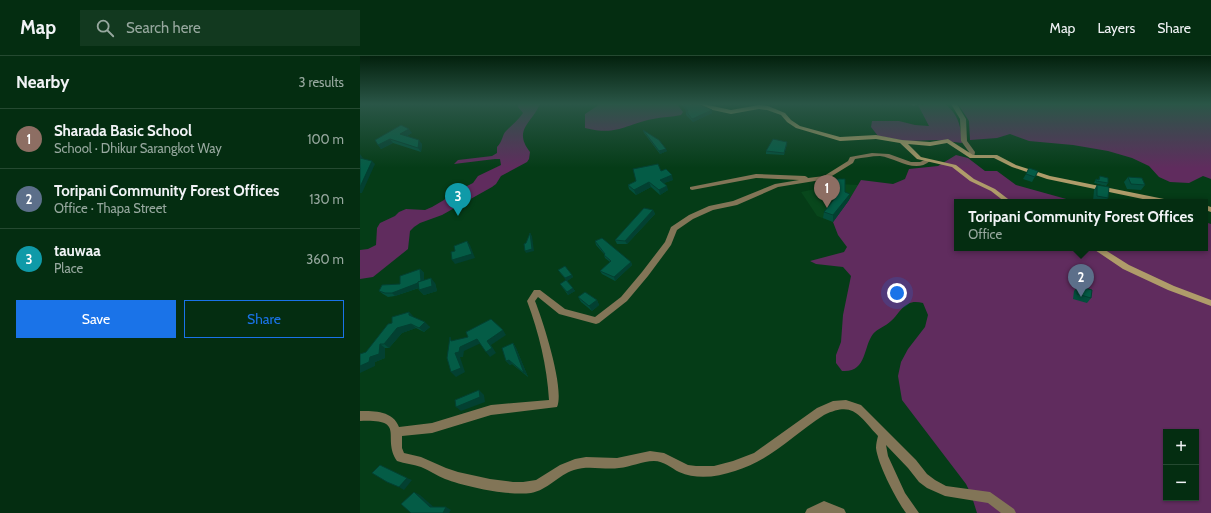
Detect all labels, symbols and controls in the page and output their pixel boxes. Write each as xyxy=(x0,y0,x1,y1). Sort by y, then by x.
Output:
search box xyxy=(80,10,360,46)
text: Map xyxy=(20,16,56,39)
icon: search xyxy=(94,17,116,39)
text: Search here xyxy=(126,19,201,37)
text: Map xyxy=(1050,19,1075,37)
text: Layers xyxy=(1097,19,1135,37)
text: Share xyxy=(1157,19,1191,37)
text: Nearby xyxy=(16,72,69,92)
text: 3 results xyxy=(298,74,344,90)
text: Sharada Basic School xyxy=(54,122,192,140)
text: 1 xyxy=(27,131,31,147)
text: 100 m xyxy=(307,131,344,147)
text: School · Dhikur Sarangkot Way xyxy=(54,140,222,156)
pin: 1 xyxy=(814,175,840,208)
text: Toripani Community Forest Offices xyxy=(54,182,279,200)
pin: 3 xyxy=(445,183,471,216)
text: 2 xyxy=(26,191,32,207)
text: 130 m xyxy=(309,191,344,207)
popup xyxy=(954,199,1208,251)
text: Office · Thapa Street xyxy=(54,200,167,216)
text: Toripani Community Forest Offices xyxy=(968,208,1194,226)
text: Office xyxy=(968,226,1002,242)
text: tauwaa xyxy=(54,242,101,260)
text: 3 xyxy=(25,251,33,267)
text: 360 m xyxy=(306,251,344,267)
text: Place xyxy=(54,260,83,276)
pin: 2 xyxy=(1068,264,1094,297)
your location xyxy=(887,283,907,303)
button: Save xyxy=(16,300,176,338)
button: Share xyxy=(184,300,344,338)
map controls xyxy=(1163,429,1199,501)
button: + xyxy=(1163,429,1199,465)
button: − xyxy=(1163,465,1199,501)

